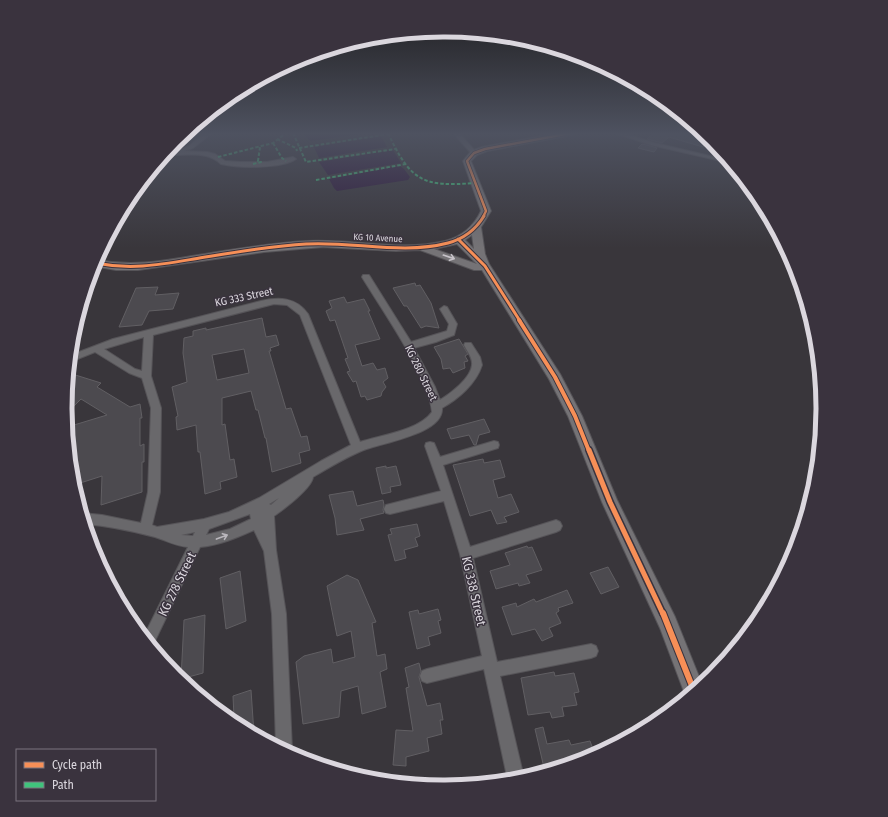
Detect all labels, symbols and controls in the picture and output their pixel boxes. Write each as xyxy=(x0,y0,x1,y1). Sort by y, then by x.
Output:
street label: KG 10 Avenue xyxy=(353,232,403,244)
one-way arrow xyxy=(442,253,454,261)
street label: KG 333 Street xyxy=(214,284,275,309)
street label: KG 280 Street xyxy=(402,343,440,403)
one-way arrow xyxy=(216,533,228,541)
street label: KG 278 Street xyxy=(155,549,199,618)
street label: KG 338 Street xyxy=(459,555,489,628)
legend xyxy=(16,749,156,801)
text: Cycle path xyxy=(52,758,102,772)
text: Path xyxy=(52,778,74,792)

